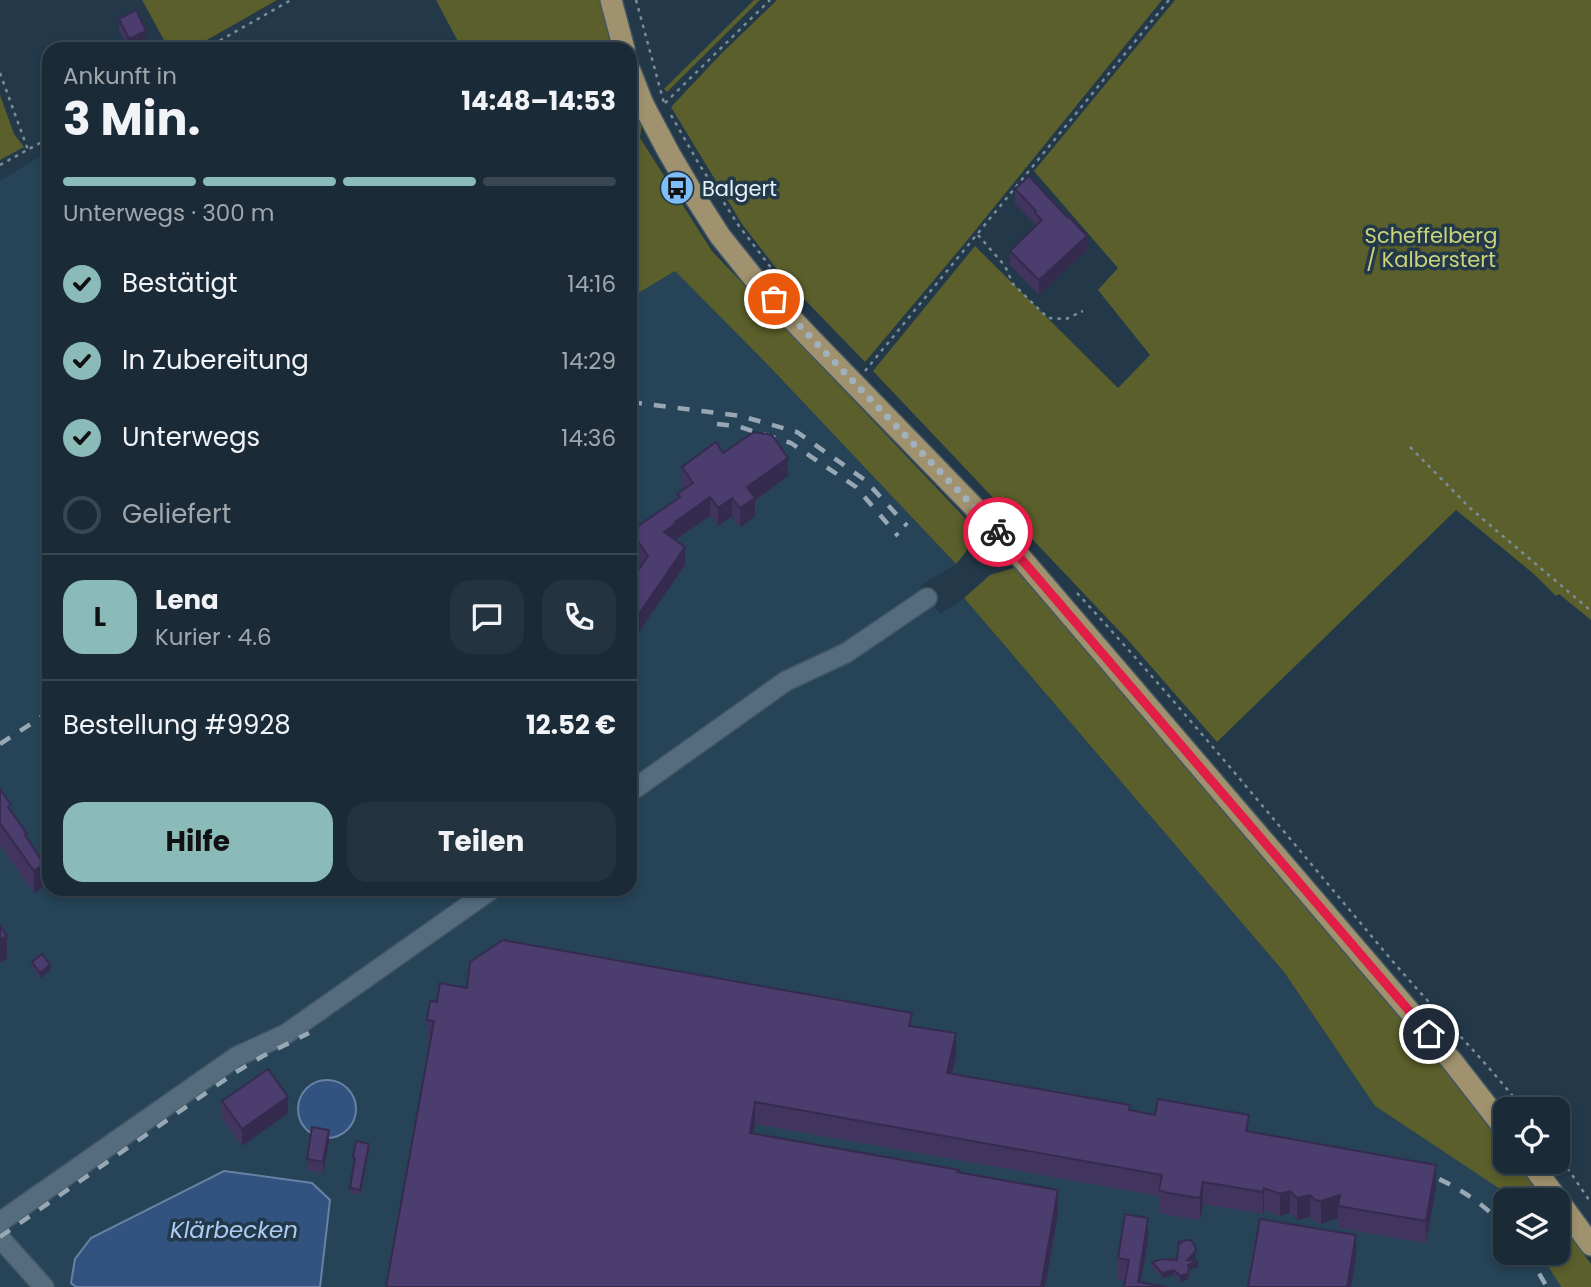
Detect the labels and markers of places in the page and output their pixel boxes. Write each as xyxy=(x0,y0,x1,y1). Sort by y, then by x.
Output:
bus stop icon: Balgert xyxy=(658,169,696,207)
place label: Balgert xyxy=(702,174,777,203)
pin xyxy=(744,269,804,329)
pin xyxy=(1399,1004,1459,1064)

